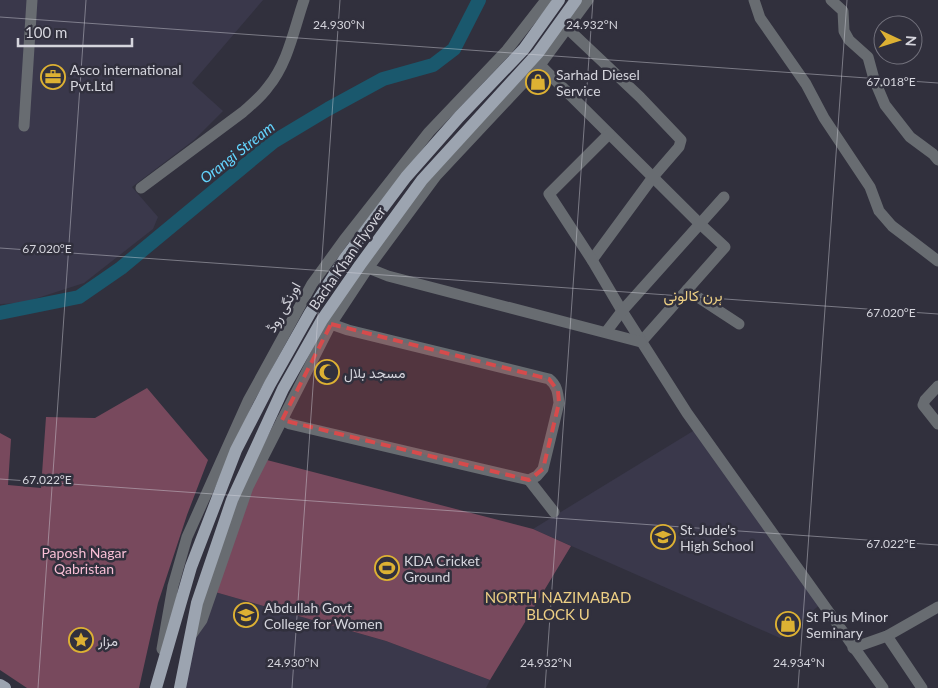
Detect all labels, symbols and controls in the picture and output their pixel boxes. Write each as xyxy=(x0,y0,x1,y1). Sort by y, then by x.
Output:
scale bar xyxy=(18,15,131,47)
north arrow xyxy=(873,15,923,65)
text: 24.930°N xyxy=(313,17,365,32)
text: 24.932°N xyxy=(566,17,618,32)
text: 100 m xyxy=(25,23,67,41)
text: N xyxy=(903,35,920,47)
place label: Asco international Pvt.Ltd xyxy=(70,61,181,94)
office icon: Asco international Pvt.Ltd xyxy=(40,64,66,90)
place label: Sarhad Diesel Service xyxy=(556,66,640,99)
shop icon: Sarhad Diesel Service xyxy=(525,69,551,95)
text: 67.018°E xyxy=(866,74,916,89)
water label: Orangi Stream xyxy=(196,117,278,187)
street label: Bacha Khan Flyover xyxy=(305,203,389,313)
text: 67.020°E xyxy=(22,241,72,256)
street label: اورنگی روڈ xyxy=(262,279,305,335)
district label: ہرن کالونی xyxy=(663,286,723,306)
text: 67.020°E xyxy=(866,305,916,320)
mosque icon: مسجد بلال xyxy=(314,359,340,385)
place label: مسجد بلال xyxy=(344,364,405,383)
text: 67.022°E xyxy=(22,472,72,487)
place label: St. Jude's High School xyxy=(680,521,754,554)
school or university icon: St. Jude's High School xyxy=(650,524,676,550)
text: 67.022°E xyxy=(866,536,916,551)
park label: Paposh Nagar Qabristan xyxy=(41,544,127,577)
place label: KDA Cricket Ground xyxy=(404,552,480,585)
sports icon: KDA Cricket Ground xyxy=(374,555,400,581)
district label: NORTH NAZIMABAD BLOCK U xyxy=(485,588,631,623)
place label: Abdullah Govt College for Women xyxy=(264,599,382,632)
school or university icon: Abdullah Govt College for Women xyxy=(233,602,259,628)
place label: St Pius Minor Seminary xyxy=(806,608,888,641)
shop icon: St Pius Minor Seminary xyxy=(775,611,801,637)
place icon: مزار xyxy=(68,627,94,653)
place label: مزار xyxy=(97,632,118,650)
text: 24.930°N xyxy=(267,655,319,670)
text: 24.932°N xyxy=(520,655,572,670)
text: 24.934°N xyxy=(773,655,825,670)

